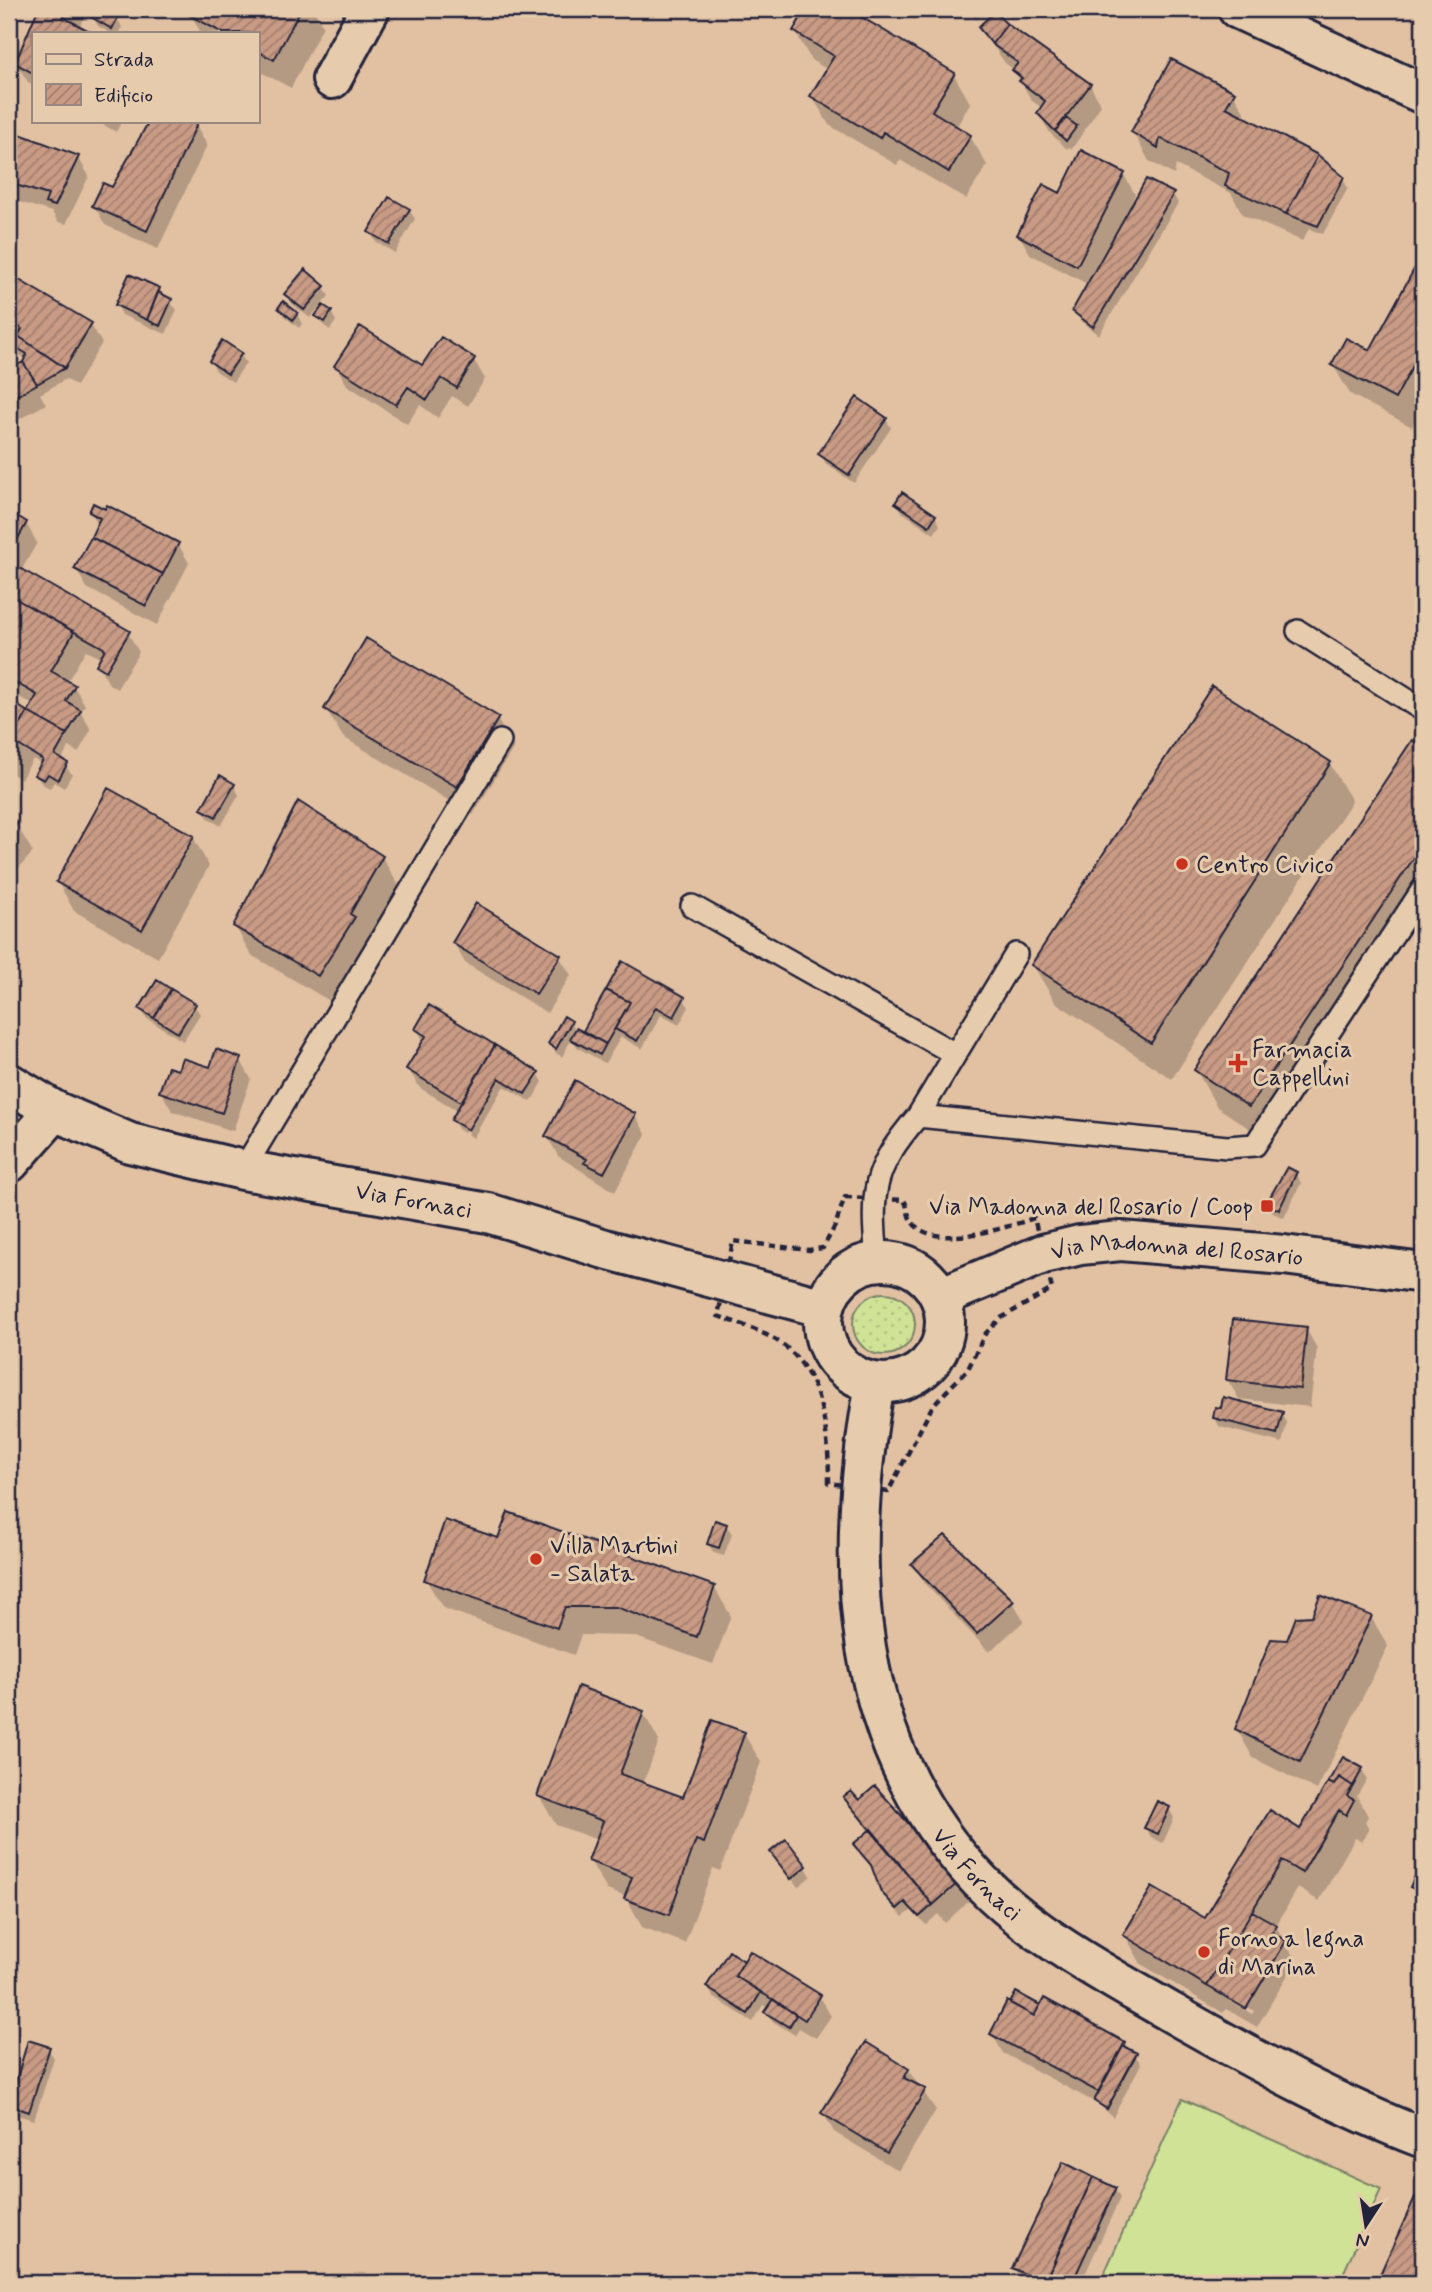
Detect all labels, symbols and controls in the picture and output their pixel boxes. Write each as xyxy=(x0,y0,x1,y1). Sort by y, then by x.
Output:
legend xyxy=(32,32,259,122)
text: Strada xyxy=(94,46,154,74)
text: Edificio xyxy=(94,82,153,110)
place label: Centro Civico xyxy=(1196,850,1334,881)
marker: Centro Civico xyxy=(1174,856,1190,872)
place label: Farmacia Cappellini xyxy=(1252,1035,1352,1094)
marker: Farmacia Cappellini xyxy=(1230,1055,1246,1071)
street label: Via Fornaci xyxy=(353,1176,474,1227)
place label: Via Madonna del Rosario / Coop xyxy=(929,1192,1253,1223)
marker: Via Madonna del Rosario / Coop xyxy=(1259,1198,1275,1214)
street label: Via Madonna del Rosario xyxy=(1048,1227,1305,1274)
place label: Villa Martini - Salata xyxy=(550,1531,678,1590)
marker: Villa Martini - Salata xyxy=(528,1551,544,1567)
street label: Via Fornaci xyxy=(924,1822,1027,1929)
place label: Forno a legna di Marina xyxy=(1218,1924,1364,1983)
marker: Forno a legna di Marina xyxy=(1196,1944,1212,1960)
north arrow xyxy=(1330,2190,1400,2260)
text: N xyxy=(1354,2227,1372,2254)

